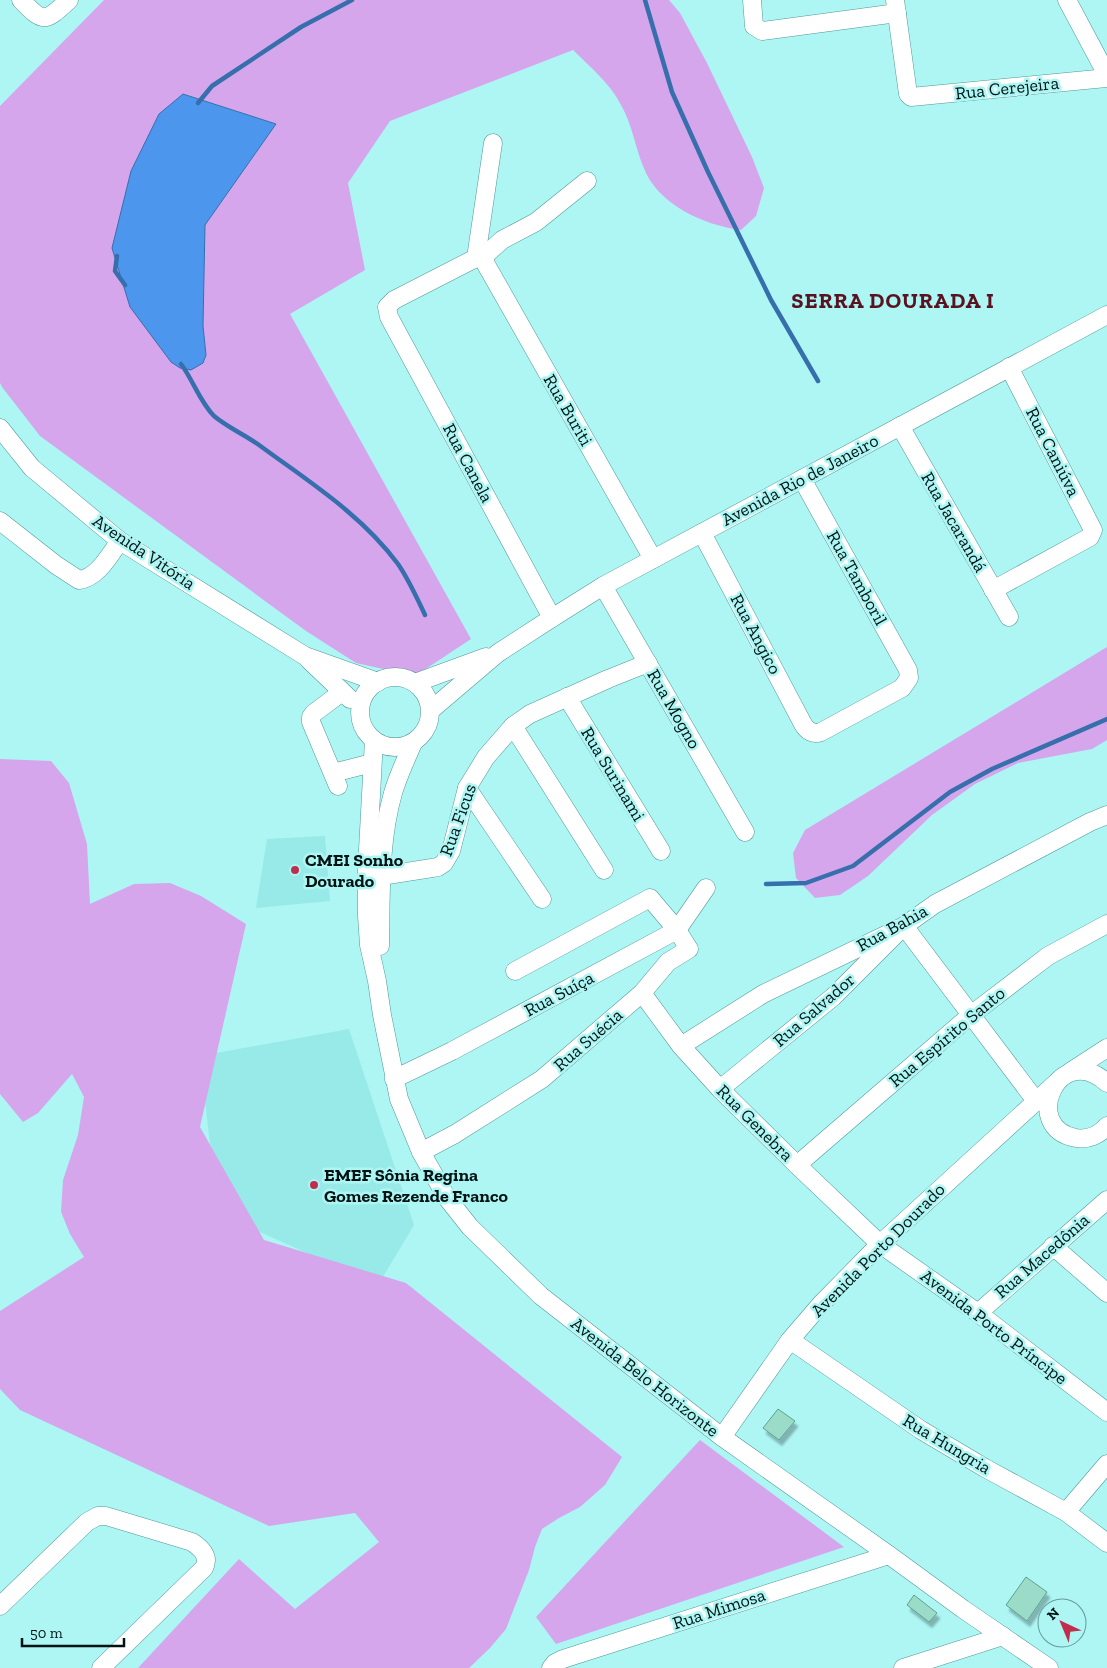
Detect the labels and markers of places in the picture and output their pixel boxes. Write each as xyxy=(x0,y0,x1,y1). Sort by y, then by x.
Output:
place label: CMEI Sonho Dourado xyxy=(305,849,404,892)
marker: CMEI Sonho Dourado xyxy=(289,864,301,876)
place label: EMEF Sônia Regina Gomes Rezende Franco xyxy=(324,1164,509,1207)
marker: EMEF Sônia Regina Gomes Rezende Franco xyxy=(308,1179,320,1191)

